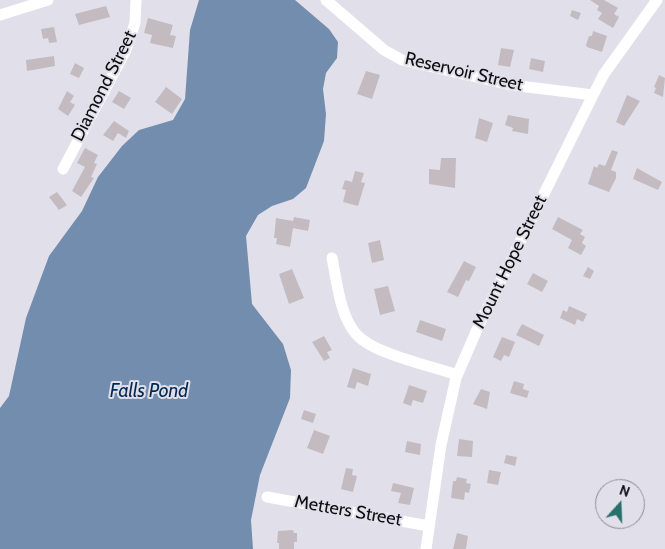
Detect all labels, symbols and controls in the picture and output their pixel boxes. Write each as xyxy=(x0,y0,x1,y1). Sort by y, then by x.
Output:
street label: Diamond Street xyxy=(67,27,141,145)
street label: Reservoir Street xyxy=(403,48,525,96)
street label: Mount Hope Street xyxy=(468,192,552,332)
water label: Falls Pond xyxy=(110,380,188,402)
north arrow xyxy=(595,479,645,529)
text: N xyxy=(617,481,633,501)
street label: Metters Street xyxy=(293,491,403,531)

